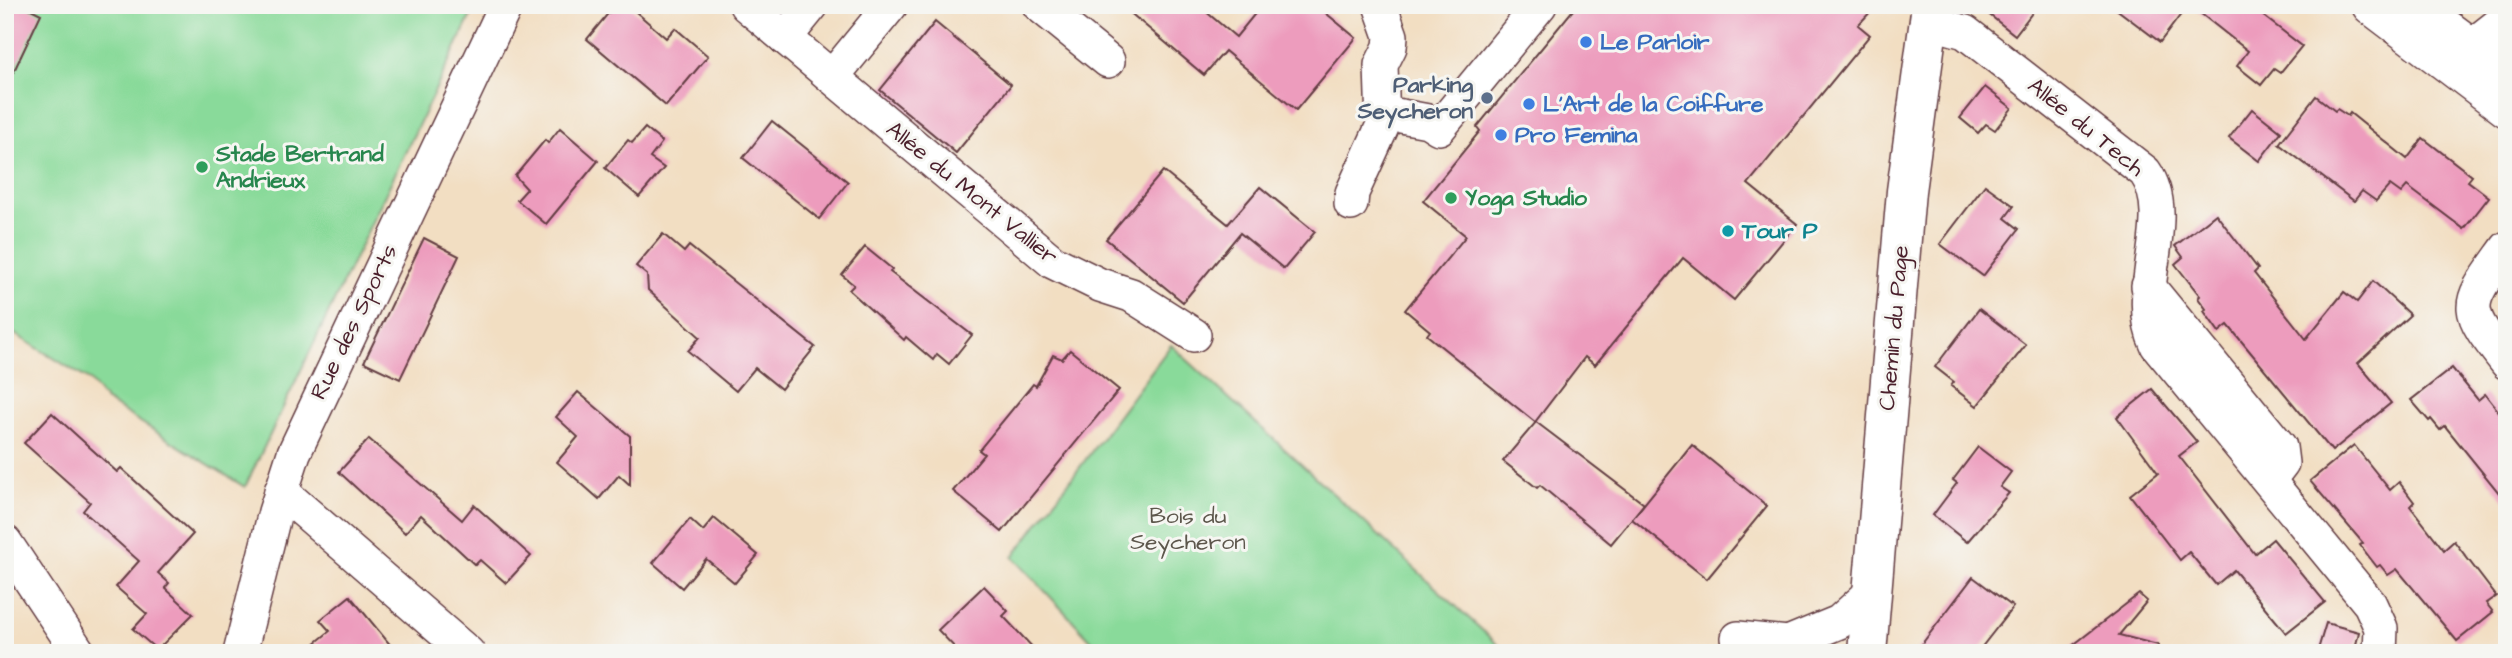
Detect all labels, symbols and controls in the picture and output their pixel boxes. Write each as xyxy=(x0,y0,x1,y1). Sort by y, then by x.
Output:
place label: Le Parloir xyxy=(1600,26,1710,58)
marker: Le Parloir xyxy=(1578,34,1594,50)
place label: Parking Seycheron xyxy=(1357,69,1474,129)
street label: Allée du Tech xyxy=(2021,70,2152,184)
place label: L'Art de la Coiffure xyxy=(1543,88,1764,120)
marker: Parking Seycheron xyxy=(1479,90,1495,106)
marker: L'Art de la Coiffure xyxy=(1521,96,1537,112)
street label: Allée du Mont Vallier xyxy=(879,114,1065,273)
place label: Pro Femina xyxy=(1515,119,1638,151)
marker: Pro Femina xyxy=(1493,127,1509,143)
place label: Stade Bertrand Andrieux xyxy=(215,138,384,196)
marker: Stade Bertrand Andrieux xyxy=(194,159,210,175)
place label: Yoga Studio xyxy=(1465,182,1587,215)
marker: Yoga Studio xyxy=(1443,190,1459,206)
place label: Tour P xyxy=(1741,215,1818,247)
marker: Tour P xyxy=(1720,223,1736,239)
street label: Rue des Sports xyxy=(303,239,405,405)
street label: Chemin du Page xyxy=(1871,244,1918,412)
park label: Bois du Seycheron xyxy=(1130,500,1246,559)

